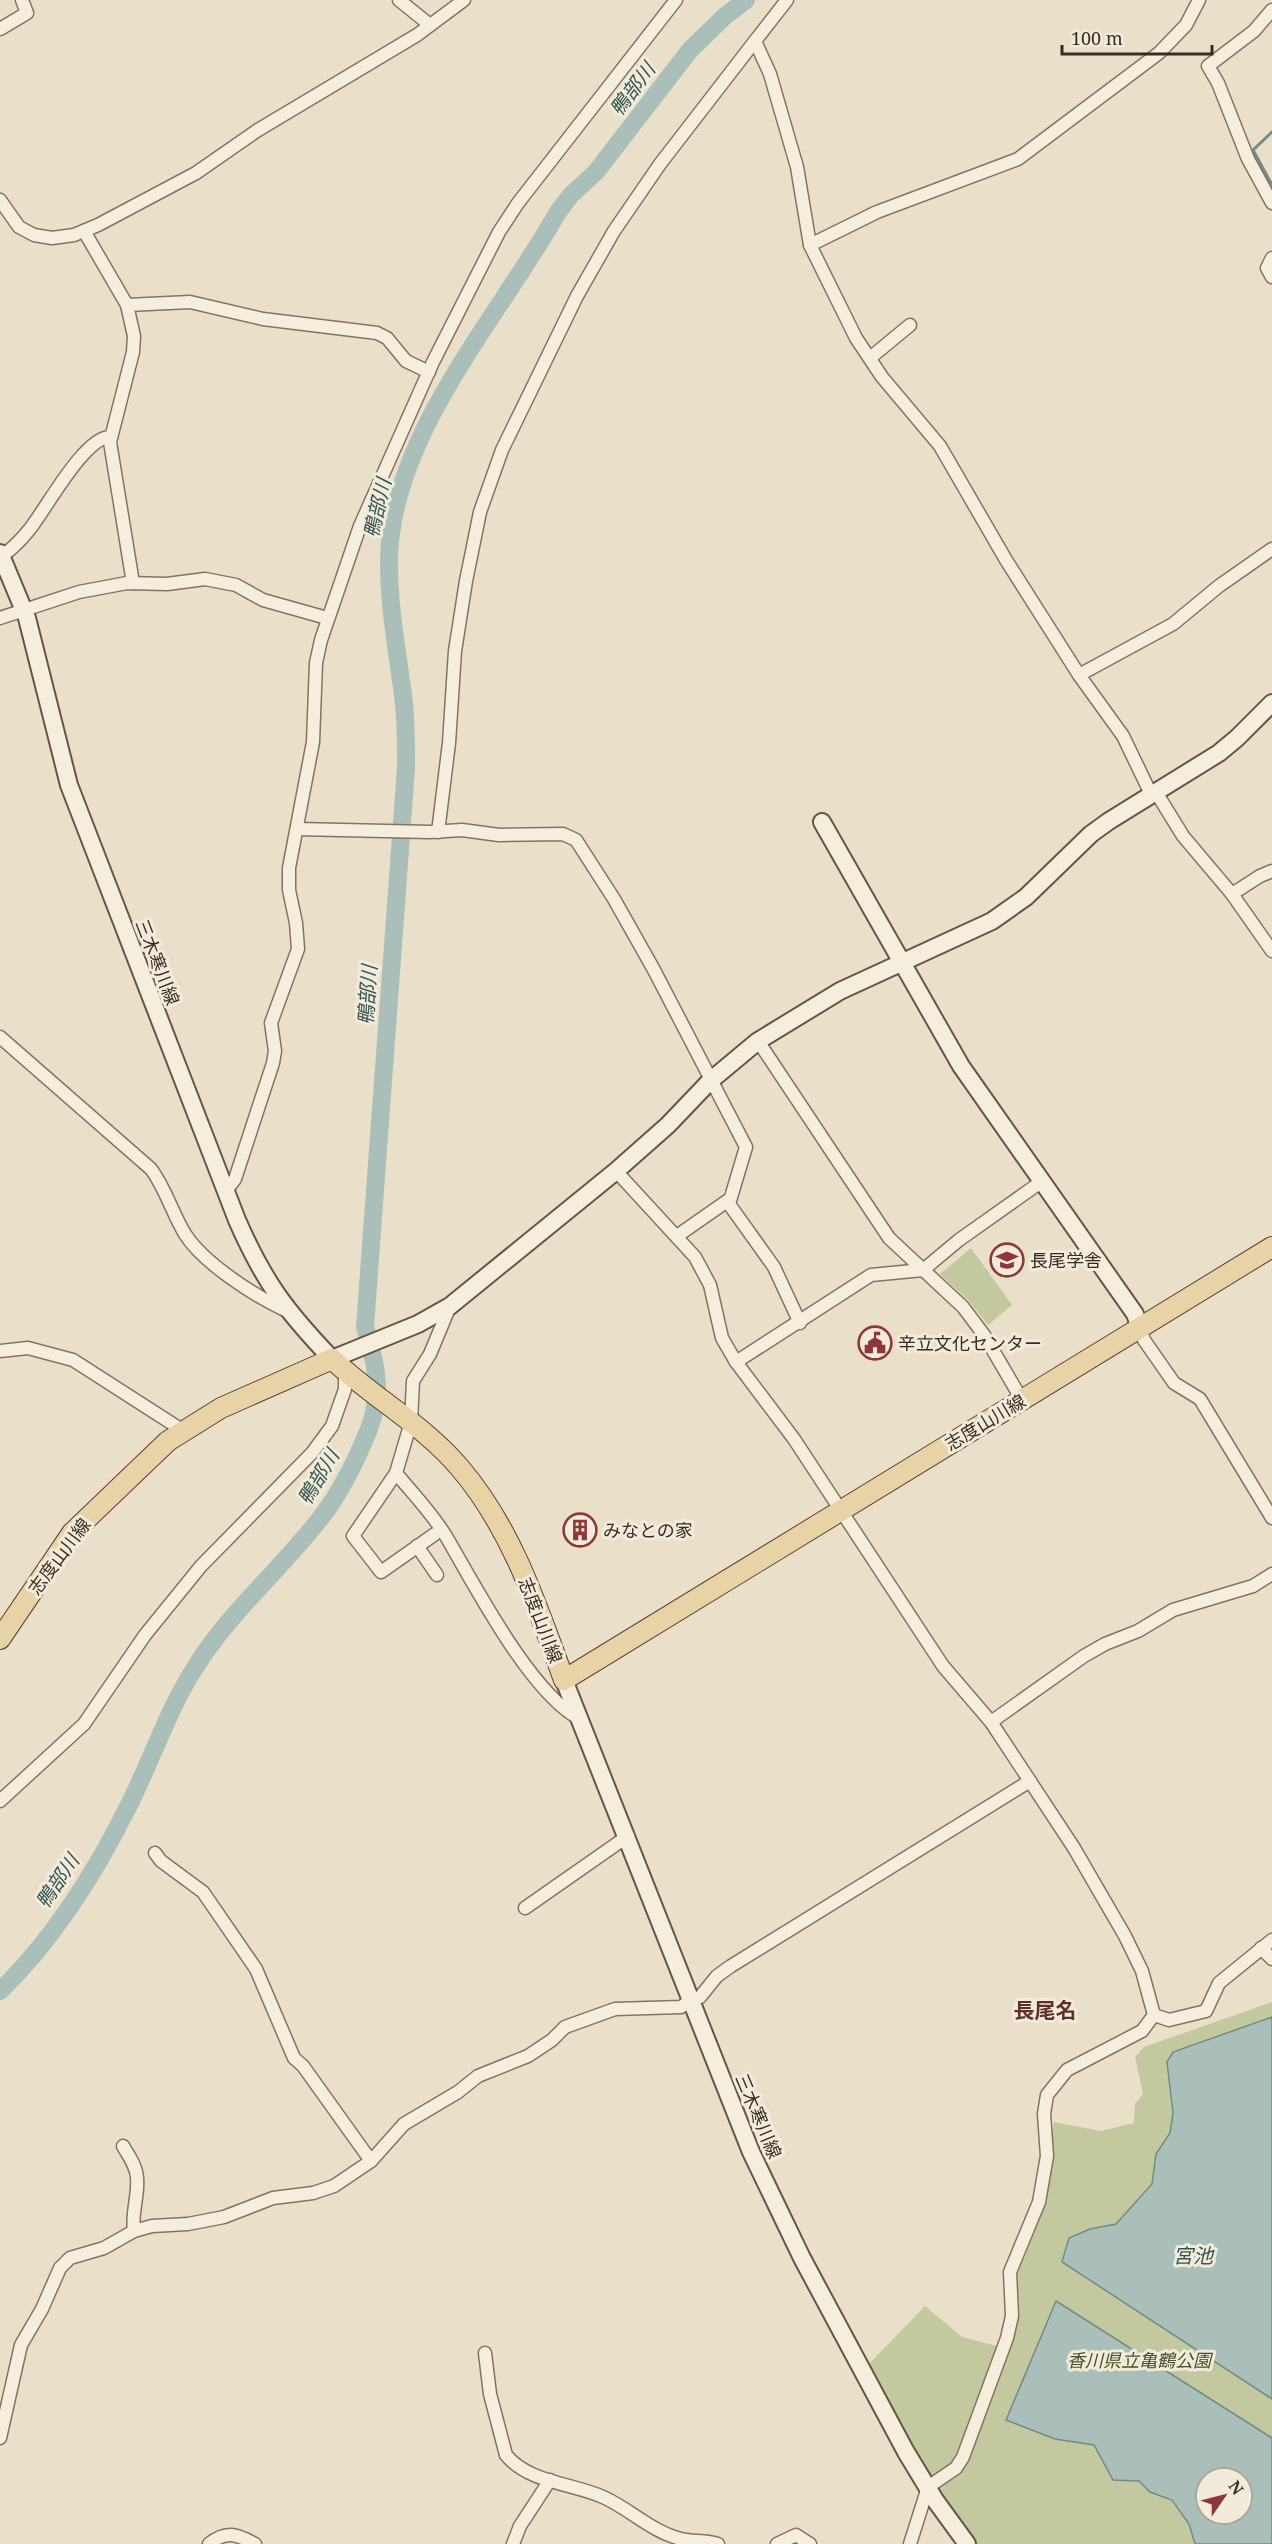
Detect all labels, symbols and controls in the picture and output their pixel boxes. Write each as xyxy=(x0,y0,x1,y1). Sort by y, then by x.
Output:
scale bar xyxy=(1062,18,1212,56)
text: 100 m xyxy=(1071,26,1123,50)
water label: 鴨部川 xyxy=(603,55,662,121)
water label: 鴨部川 xyxy=(357,474,397,540)
street label: 三木寒川線 xyxy=(131,916,185,1008)
water label: 鴨部川 xyxy=(351,962,383,1026)
school or university icon: 長尾学舎 xyxy=(989,1242,1025,1278)
place label: 長尾学舎 xyxy=(1030,1248,1102,1272)
public building icon: 辛立文化センター xyxy=(857,1325,893,1361)
place label: 辛立文化センター xyxy=(898,1331,1042,1355)
street label: 志度山川線 xyxy=(940,1389,1030,1455)
water label: 鴨部川 xyxy=(291,1443,346,1510)
building icon: みなとの家 xyxy=(562,1512,598,1548)
street label: 志度山川線 xyxy=(22,1513,96,1599)
place label: みなとの家 xyxy=(603,1518,693,1542)
street label: 志度山川線 xyxy=(514,1574,568,1666)
water label: 鴨部川 xyxy=(29,1847,86,1913)
district label: 長尾名 xyxy=(1014,1996,1077,2024)
street label: 三木寒川線 xyxy=(730,2070,788,2162)
water label: 宮池 xyxy=(1173,2242,1215,2269)
park label: 香川県立亀鶴公園 xyxy=(1067,2348,1214,2372)
north arrow xyxy=(1194,2466,1254,2526)
text: N xyxy=(1224,2476,1249,2499)

